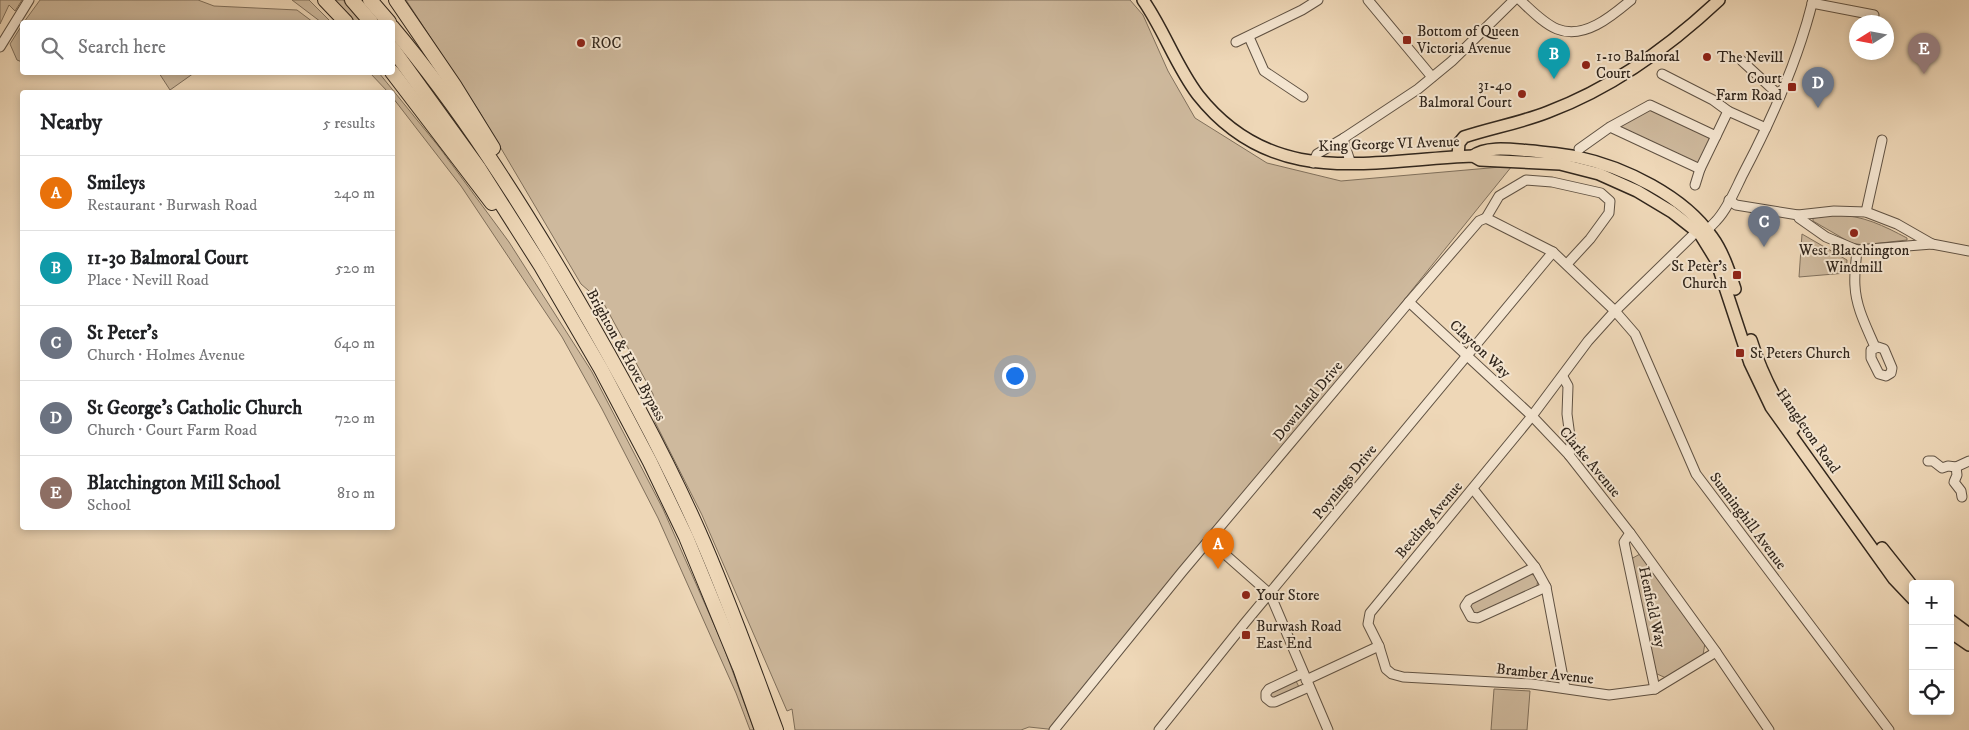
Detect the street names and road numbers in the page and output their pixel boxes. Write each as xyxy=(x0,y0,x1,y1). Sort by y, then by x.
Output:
street label: King George VI Avenue xyxy=(1318,132,1460,156)
street label: Brighton & Hove Bypass xyxy=(582,286,670,424)
street label: Clayton Way xyxy=(1445,316,1515,383)
street label: Downland Drive xyxy=(1269,357,1347,445)
street label: Hangleton Road xyxy=(1772,385,1844,477)
street label: Clarke Avenue xyxy=(1555,423,1625,501)
street label: Poynings Drive xyxy=(1309,441,1381,523)
street label: Sunninghill Avenue xyxy=(1705,469,1791,573)
street label: Beeding Avenue xyxy=(1391,478,1467,562)
street label: Henfield Way xyxy=(1634,565,1670,650)
street label: Bramber Avenue xyxy=(1495,659,1595,689)

